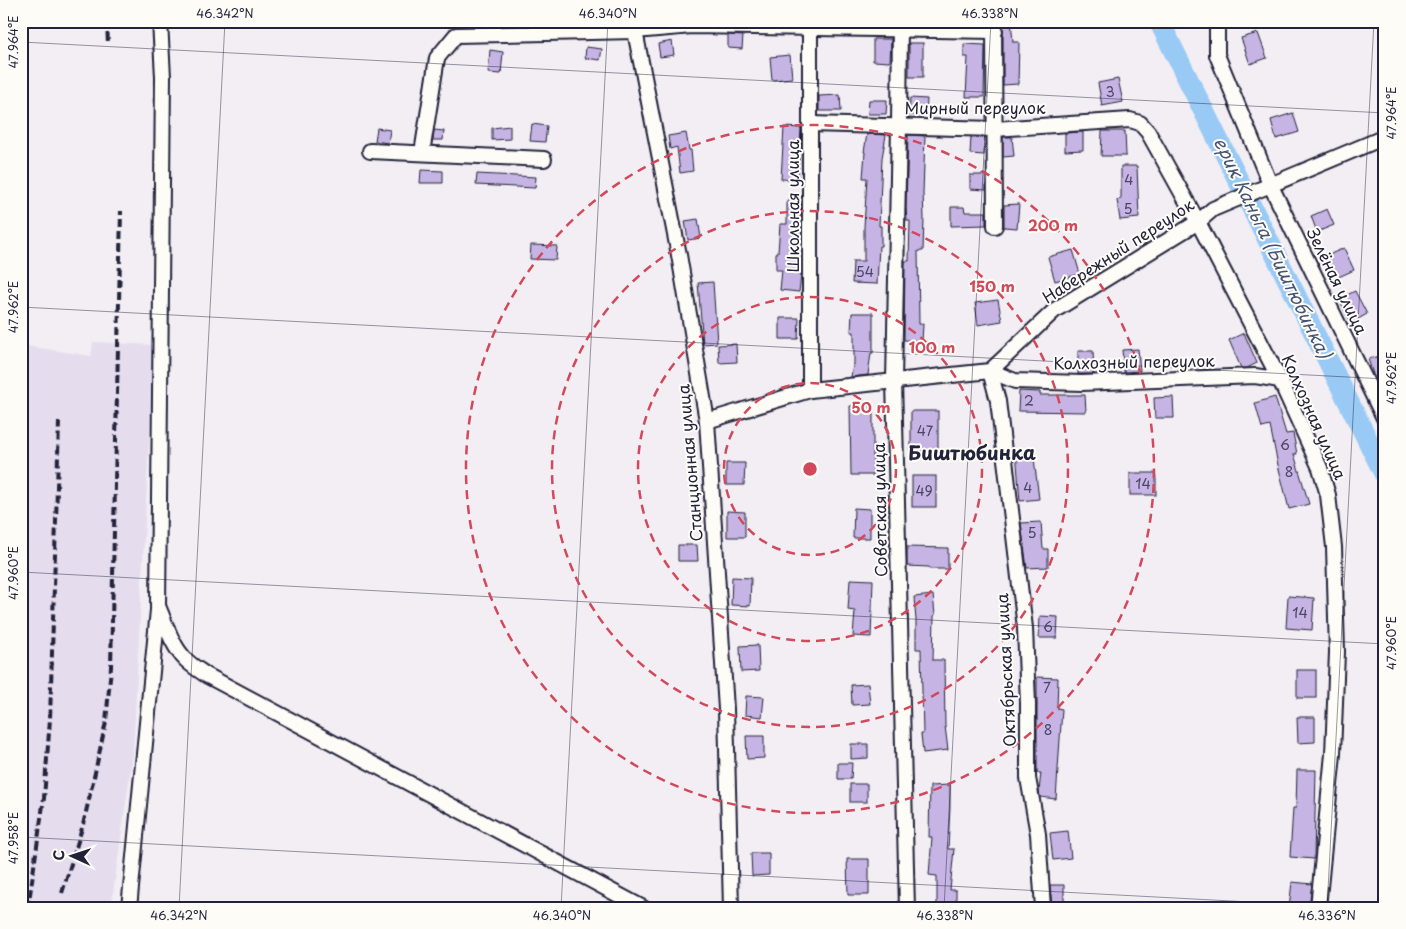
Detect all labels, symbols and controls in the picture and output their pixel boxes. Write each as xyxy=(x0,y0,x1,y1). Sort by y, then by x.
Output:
text: 46.342°N xyxy=(196,4,254,22)
text: 46.340°N xyxy=(579,4,637,22)
text: 46.338°N xyxy=(962,4,1018,22)
text: 47.964°E xyxy=(4,15,22,69)
house number: 3 xyxy=(1105,81,1115,102)
text: 47.964°E xyxy=(1382,86,1400,140)
street label: Мирный переулок xyxy=(905,95,1046,119)
water label: ерик Каньга (Биштюбинка) xyxy=(1208,132,1339,364)
street label: Школьная улица xyxy=(780,140,804,272)
house number: 4 xyxy=(1124,169,1134,190)
street label: Набережный переулок xyxy=(1037,192,1198,308)
house number: 5 xyxy=(1123,198,1133,219)
text: 200 m xyxy=(1028,213,1078,236)
street label: Зелёная улица xyxy=(1302,223,1374,338)
house number: 54 xyxy=(856,261,874,282)
text: 150 m xyxy=(969,274,1015,297)
text: 47.962°E xyxy=(4,281,22,333)
text: 100 m xyxy=(909,335,955,358)
street label: Колхозный переулок xyxy=(1053,348,1215,374)
street label: Колхозная улица xyxy=(1277,350,1353,483)
text: 47.962°E xyxy=(1382,352,1400,404)
street label: Станционная улица xyxy=(670,383,708,543)
house number: 2 xyxy=(1024,390,1034,411)
text: 50 m xyxy=(852,395,890,418)
house number: 47 xyxy=(917,420,934,441)
house number: 6 xyxy=(1280,434,1290,455)
district label: Биштюбинка xyxy=(908,438,1036,466)
street label: Советская улица xyxy=(866,443,892,577)
centre of rings xyxy=(801,460,819,478)
house number: 8 xyxy=(1285,461,1293,482)
house number: 14 xyxy=(1135,473,1151,494)
house number: 4 xyxy=(1023,477,1033,498)
house number: 49 xyxy=(915,480,933,501)
house number: 5 xyxy=(1027,522,1037,543)
text: 47.960°E xyxy=(4,546,22,600)
street label: Октябрьская улица xyxy=(989,593,1021,747)
house number: 14 xyxy=(1292,602,1308,623)
house number: 6 xyxy=(1043,616,1053,637)
text: 47.960°E xyxy=(1382,616,1400,670)
house number: 7 xyxy=(1043,677,1051,698)
house number: 8 xyxy=(1044,719,1052,740)
text: 47.958°E xyxy=(4,812,22,864)
north arrow xyxy=(48,832,98,882)
text: С xyxy=(48,849,69,861)
text: 46.342°N xyxy=(150,906,208,924)
text: 46.340°N xyxy=(533,906,591,924)
text: 46.338°N xyxy=(917,906,973,924)
text: 46.336°N xyxy=(1298,906,1356,924)

